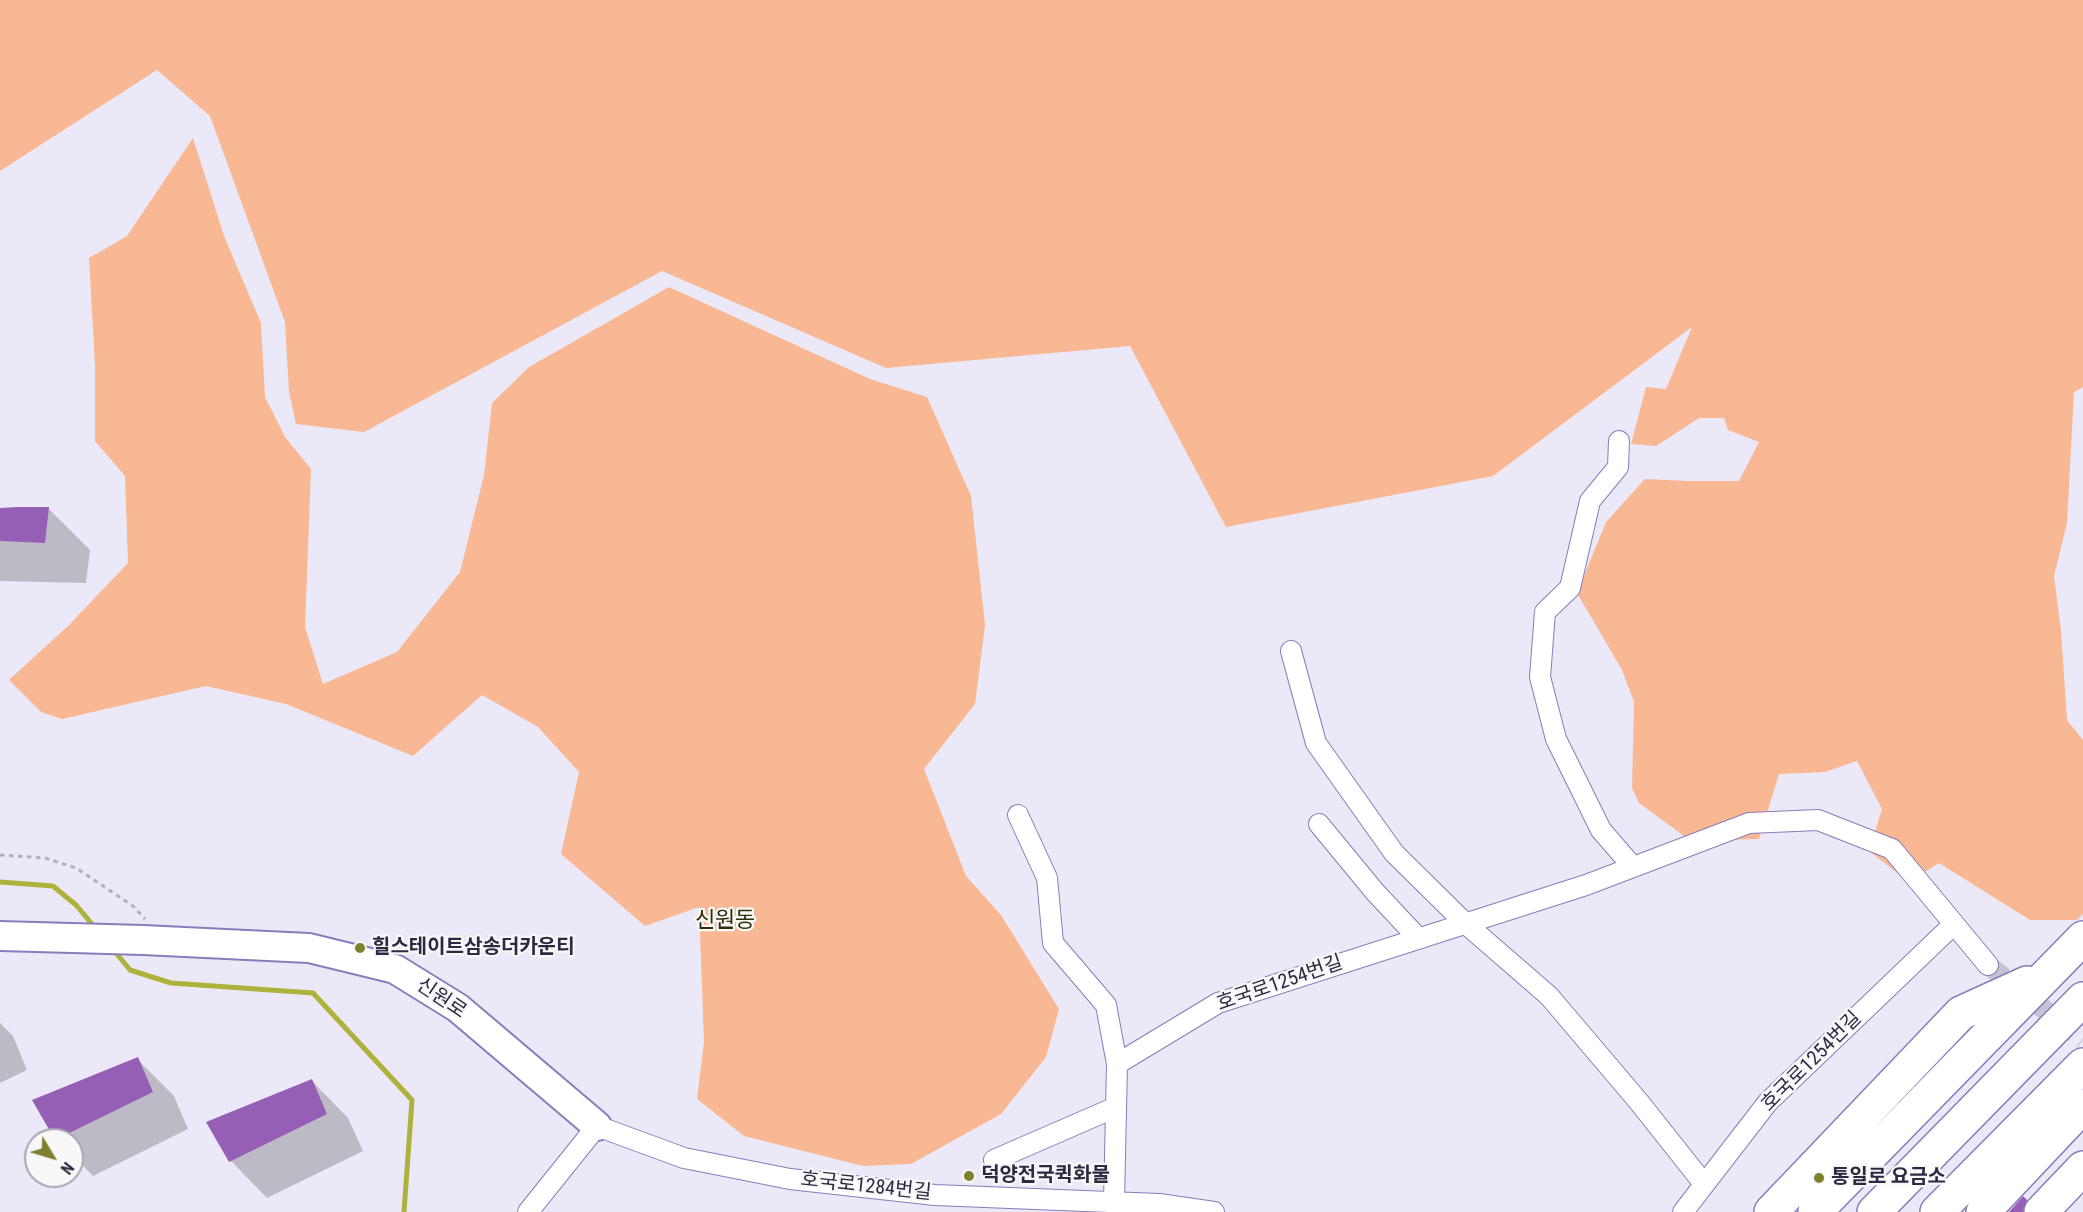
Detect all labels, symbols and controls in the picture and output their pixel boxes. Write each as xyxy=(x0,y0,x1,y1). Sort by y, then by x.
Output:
district label: 신원동 xyxy=(695,908,755,934)
place label: 힐스테이트삼송더카운티 xyxy=(372,936,574,960)
marker: 힐스테이트삼송더카운티 xyxy=(353,941,367,955)
street label: 호국로1254번길 xyxy=(1214,951,1346,1017)
street label: 신원로 xyxy=(411,974,471,1024)
street label: 호국로1254번길 xyxy=(1757,1007,1867,1117)
north arrow xyxy=(24,1128,84,1188)
text: N xyxy=(57,1158,78,1178)
place label: 덕양전국퀵화물 xyxy=(981,1164,1110,1188)
place label: 통일로 요금소 xyxy=(1831,1166,1946,1190)
street label: 호국로1284번길 xyxy=(799,1168,933,1206)
marker: 덕양전국퀵화물 xyxy=(962,1169,976,1183)
marker: 통일로 요금소 xyxy=(1812,1171,1826,1185)

